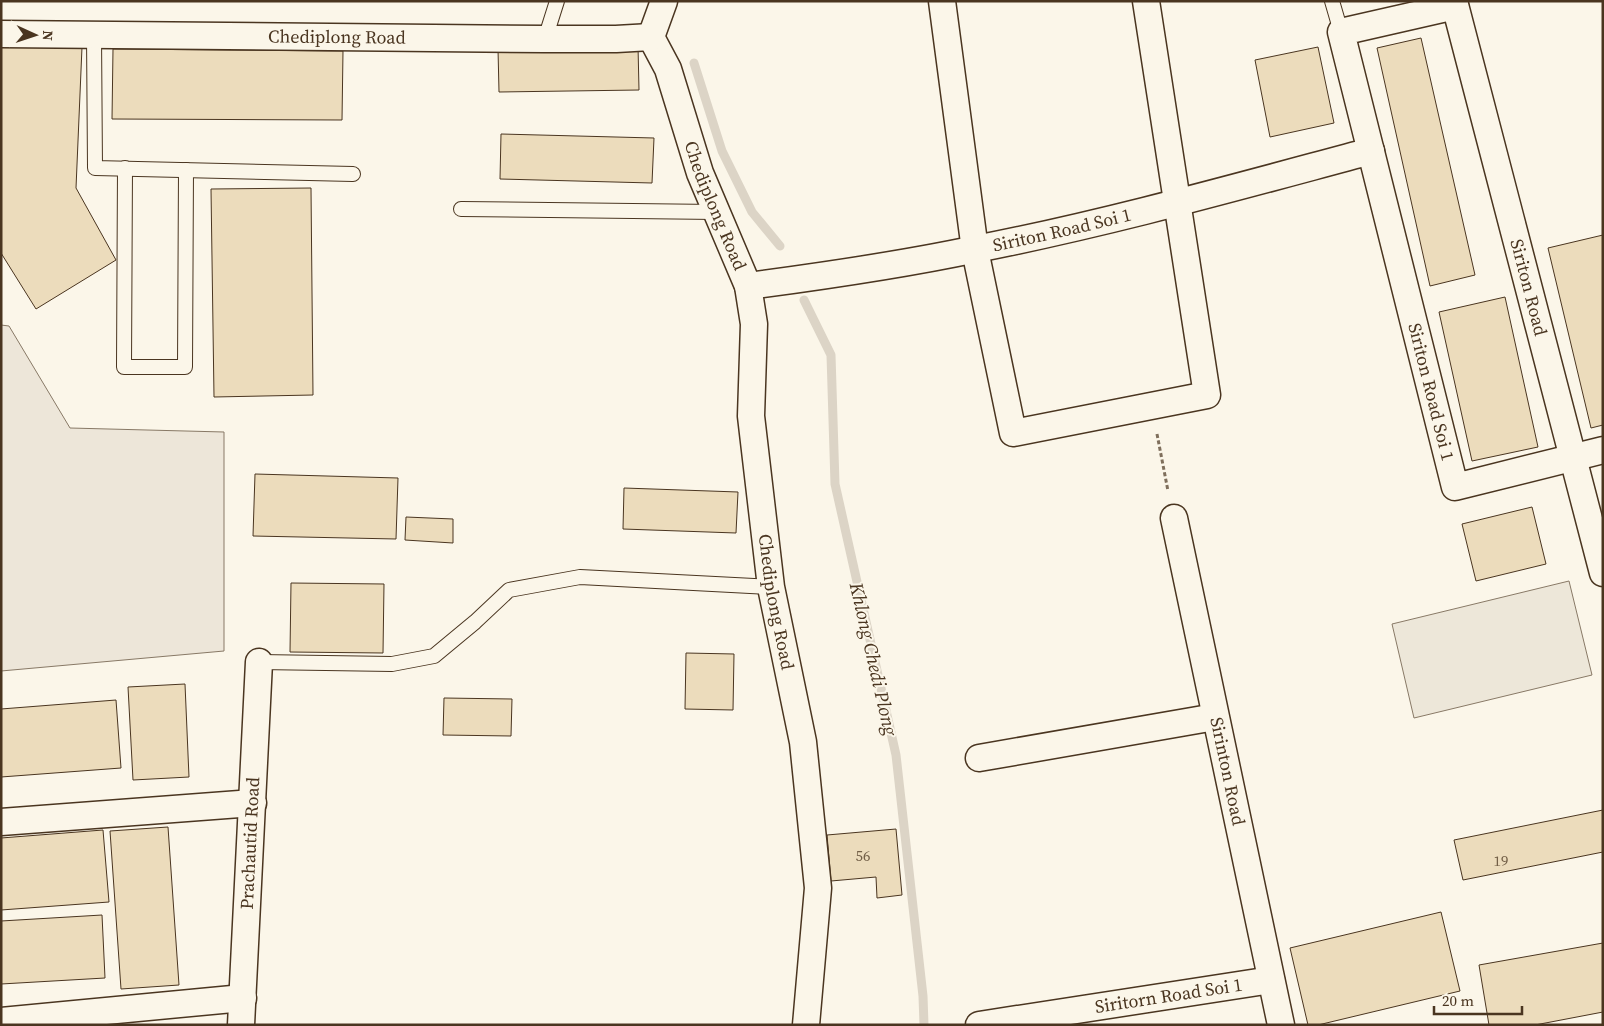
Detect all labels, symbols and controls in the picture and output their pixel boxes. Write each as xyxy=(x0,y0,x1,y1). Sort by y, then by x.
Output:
north arrow xyxy=(10,10,60,60)
street label: Chediplong Road xyxy=(268,23,406,50)
text: N xyxy=(38,30,58,41)
street label: Chediplong Road xyxy=(679,138,753,274)
street label: Siriton Road Soi 1 xyxy=(990,202,1134,257)
street label: Siriton Road xyxy=(1504,236,1554,339)
street label: Siriton Road Soi 1 xyxy=(1402,320,1461,463)
street label: Chediplong Road xyxy=(753,533,801,672)
water label: Khlong Chedi Plong xyxy=(844,579,904,739)
street label: Sirinton Road xyxy=(1204,715,1252,828)
street label: Prachautid Road xyxy=(234,776,265,910)
house number: 56 xyxy=(855,845,871,866)
house number: 19 xyxy=(1493,850,1509,871)
street label: Siritorn Road Soi 1 xyxy=(1093,972,1244,1019)
scale bar xyxy=(1434,984,1522,1016)
text: 20 m xyxy=(1442,990,1474,1011)

